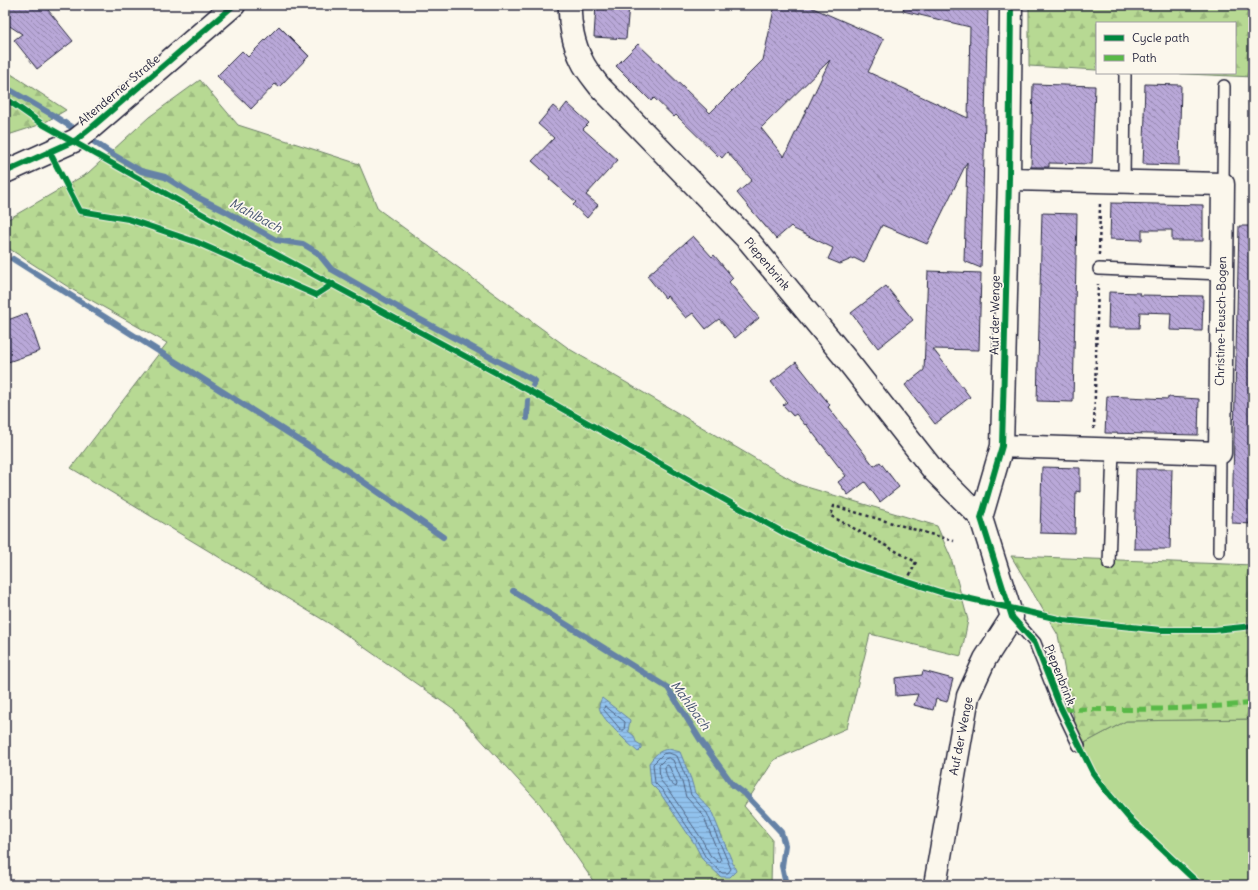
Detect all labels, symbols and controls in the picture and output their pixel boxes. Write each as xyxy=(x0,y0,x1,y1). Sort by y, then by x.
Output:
legend xyxy=(1096,22,1236,74)
text: Cycle path xyxy=(1132,30,1189,45)
text: Path xyxy=(1132,50,1157,65)
street label: Altenderner Straße xyxy=(75,51,163,128)
water label: Mahlbach xyxy=(227,195,285,237)
street label: Piepenbrink xyxy=(741,234,794,293)
street label: Christine-Teusch-Bogen xyxy=(1212,256,1229,386)
street label: Auf der Wenge xyxy=(986,275,1003,355)
street label: Piepenbrink xyxy=(1042,642,1079,707)
water label: Mahlbach xyxy=(667,677,714,734)
street label: Auf der Wenge xyxy=(946,695,975,776)

